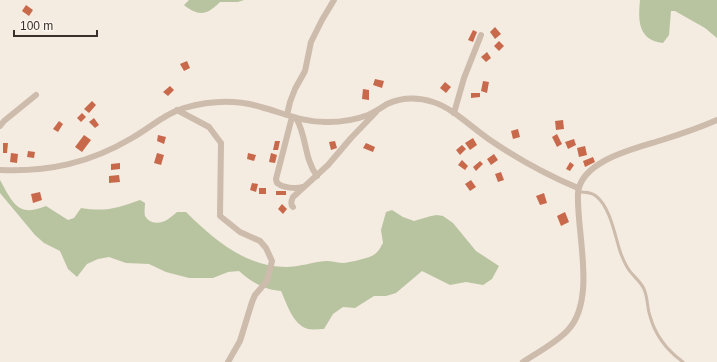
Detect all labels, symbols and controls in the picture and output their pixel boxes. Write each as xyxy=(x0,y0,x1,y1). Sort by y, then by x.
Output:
scale bar xyxy=(14,12,97,38)
text: 100 m xyxy=(20,19,53,33)

